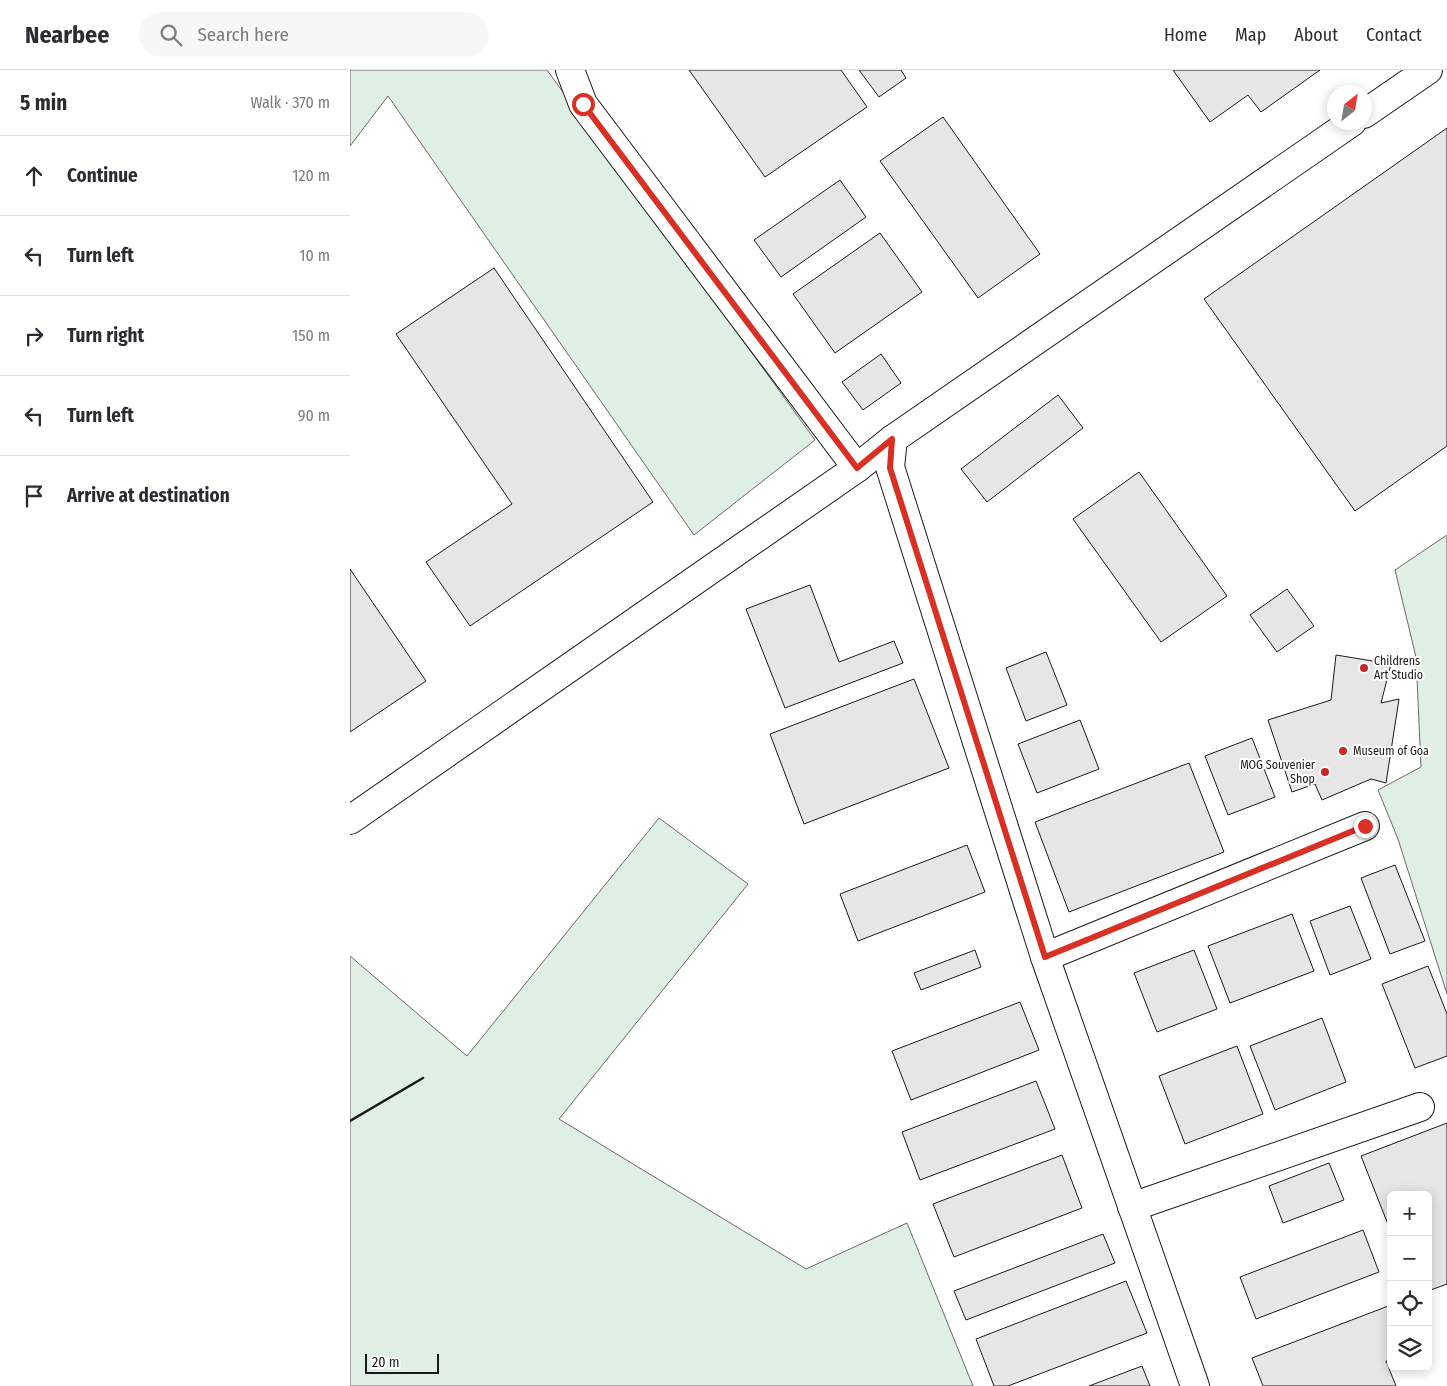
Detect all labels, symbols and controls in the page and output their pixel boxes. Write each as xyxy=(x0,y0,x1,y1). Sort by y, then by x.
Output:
search box xyxy=(139,12,489,57)
text: Nearbee xyxy=(25,21,109,49)
icon: search xyxy=(157,21,185,49)
text: Search here xyxy=(197,23,289,46)
text: Home xyxy=(1164,24,1207,46)
text: Map xyxy=(1235,24,1266,46)
text: About xyxy=(1294,24,1338,46)
text: Contact xyxy=(1366,24,1422,46)
north arrow xyxy=(1327,85,1372,130)
text: 5 min xyxy=(20,90,67,116)
text: Walk · 370 m xyxy=(250,93,330,112)
route start xyxy=(572,93,595,116)
icon: ahead xyxy=(20,162,48,190)
text: Continue xyxy=(67,164,138,187)
text: 120 m xyxy=(292,166,330,185)
icon: left xyxy=(20,242,48,270)
text: Turn left xyxy=(67,244,134,267)
text: 10 m xyxy=(299,246,330,265)
icon: right xyxy=(20,322,48,350)
text: Turn right xyxy=(67,324,144,347)
text: 150 m xyxy=(292,326,330,345)
icon: left xyxy=(20,402,48,430)
text: Turn left xyxy=(67,404,134,427)
text: 90 m xyxy=(298,406,330,425)
icon: arrive xyxy=(20,482,48,510)
text: Arrive at destination xyxy=(67,484,230,507)
place label: Childrens Art Studio xyxy=(1374,654,1423,682)
marker: Childrens Art Studio xyxy=(1358,662,1370,674)
place label: Museum of Goa xyxy=(1353,744,1429,758)
marker: Museum of Goa xyxy=(1337,745,1349,757)
place label: MOG Souvenier Shop xyxy=(1240,758,1316,786)
marker: MOG Souvenier Shop xyxy=(1319,766,1331,778)
route end xyxy=(1354,815,1377,838)
map controls xyxy=(1387,1191,1432,1371)
button: + xyxy=(1387,1191,1432,1236)
button: − xyxy=(1387,1236,1432,1281)
button: locate xyxy=(1387,1281,1432,1326)
button: layers xyxy=(1387,1326,1432,1371)
scale bar xyxy=(365,1351,439,1374)
text: 20 m xyxy=(372,1354,400,1371)

